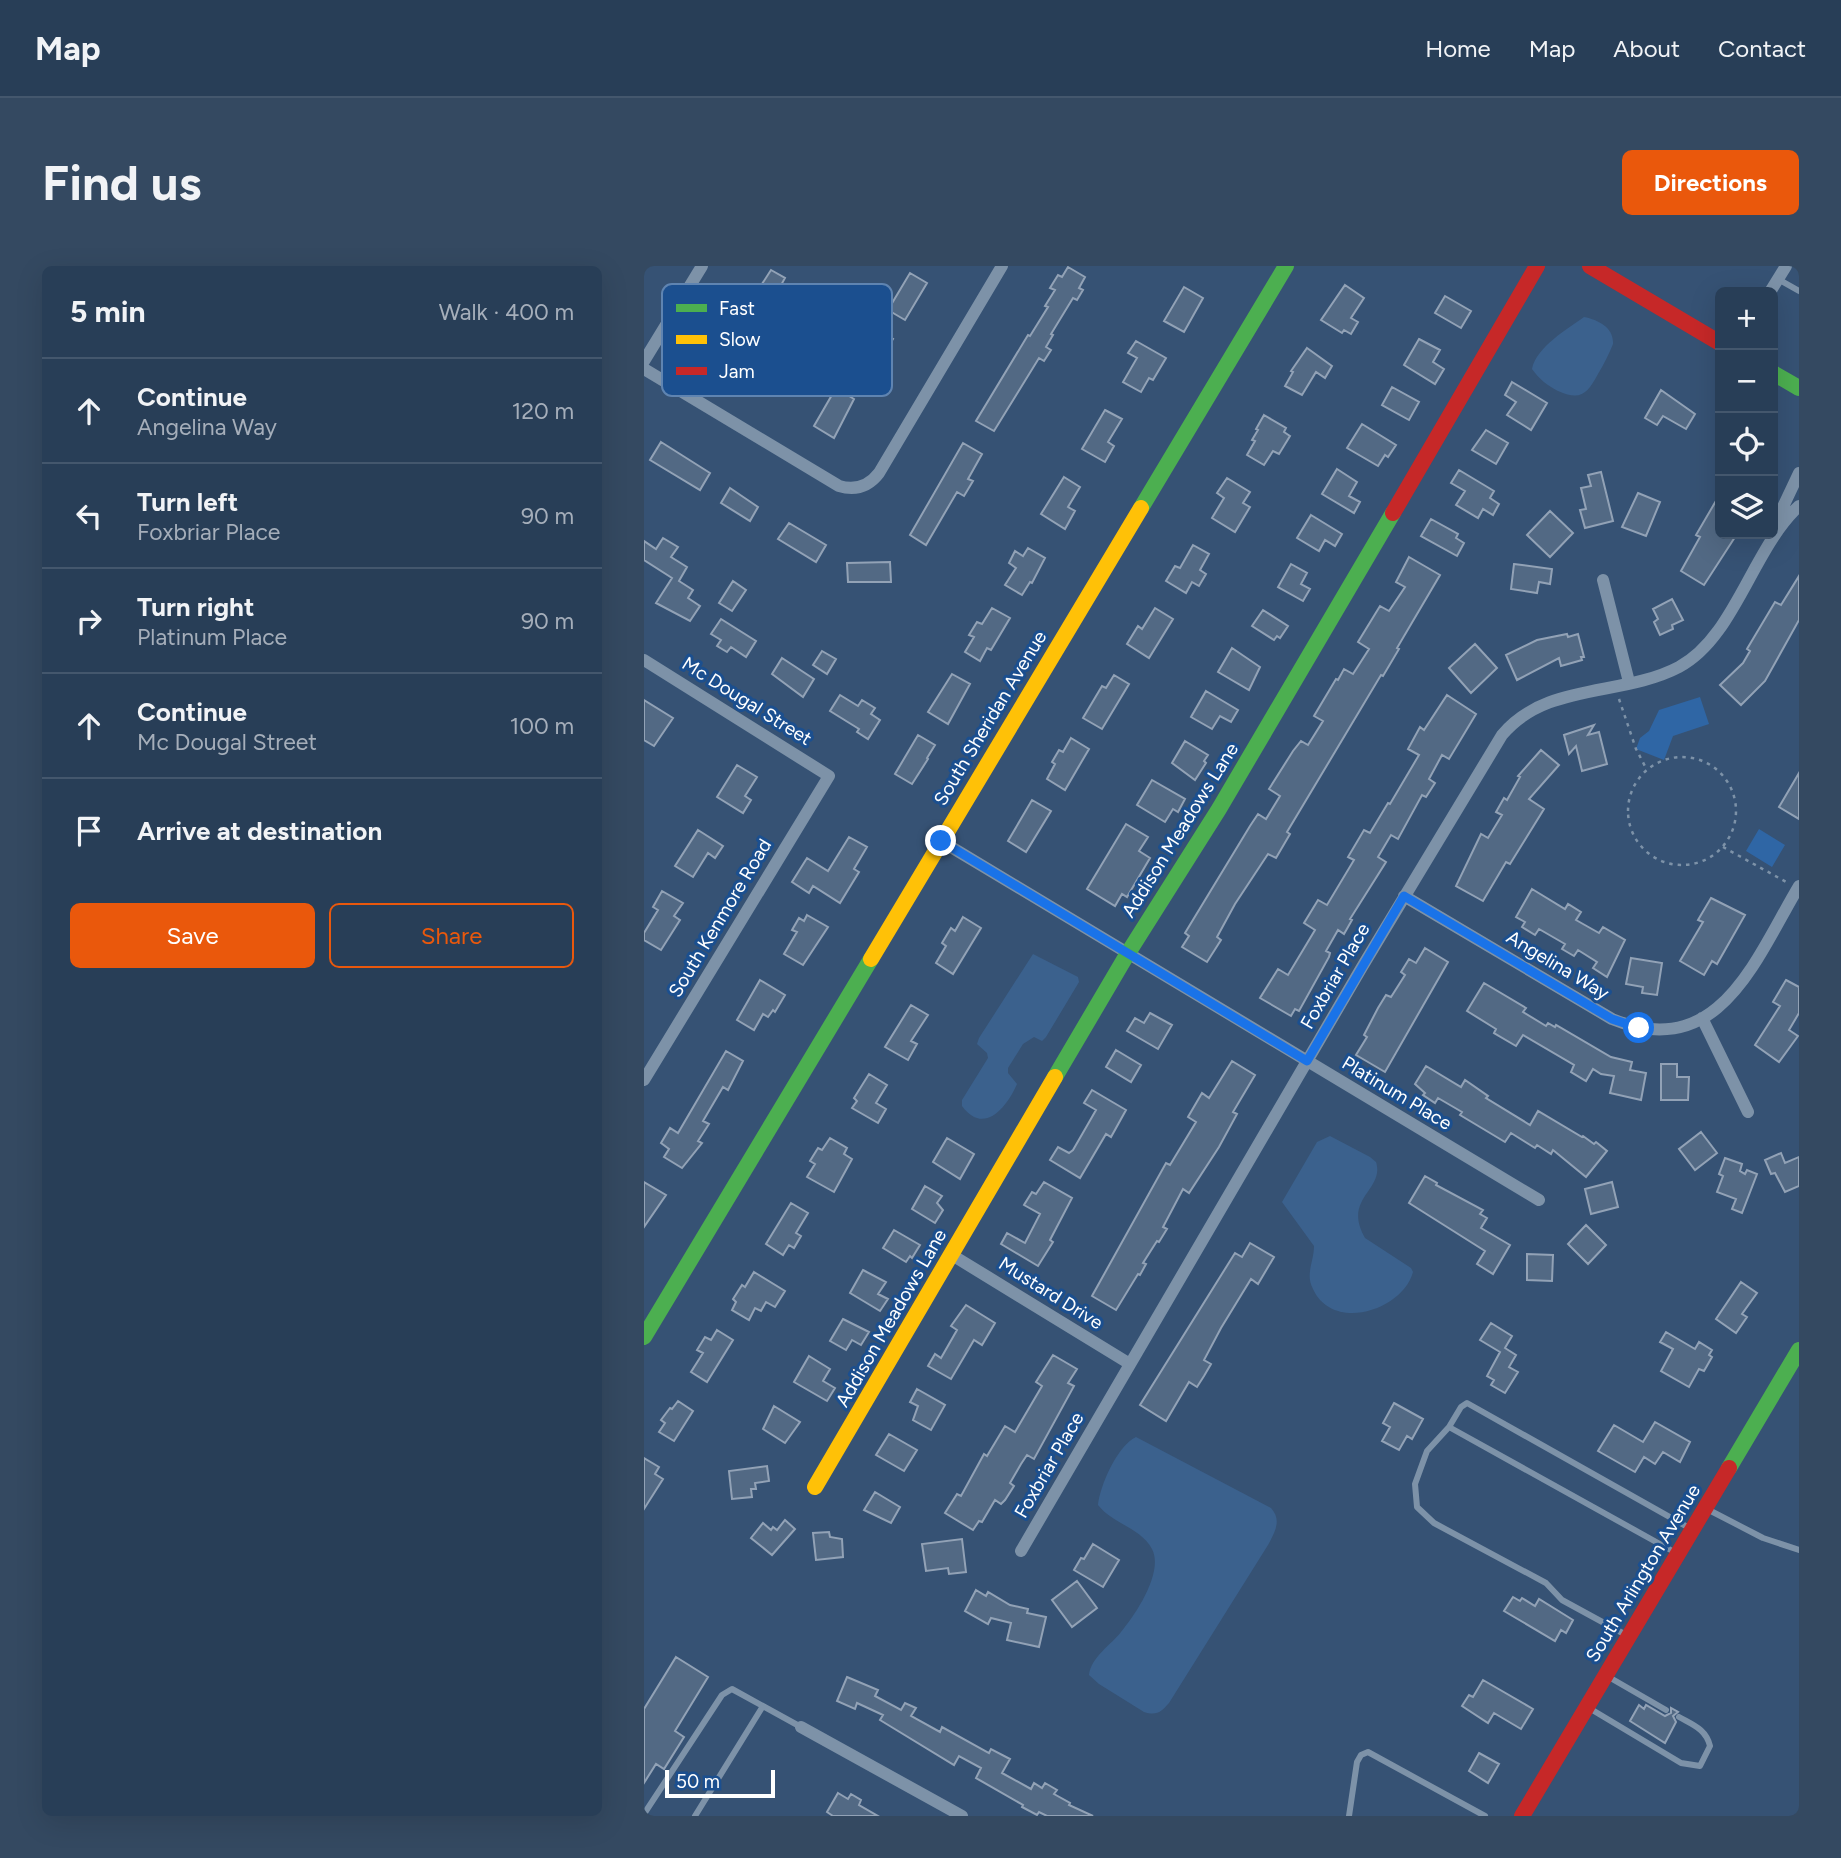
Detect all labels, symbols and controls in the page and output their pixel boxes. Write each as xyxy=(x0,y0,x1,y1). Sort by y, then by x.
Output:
text: Map xyxy=(35,29,101,68)
text: Home xyxy=(1425,34,1491,63)
text: Map xyxy=(1529,34,1575,63)
text: About xyxy=(1613,34,1680,63)
text: Contact xyxy=(1718,34,1806,63)
button: Directions xyxy=(1622,150,1799,215)
text: Find us xyxy=(42,153,201,212)
legend xyxy=(662,284,892,396)
map controls xyxy=(1715,287,1778,539)
button: + xyxy=(1715,287,1778,350)
text: 5 min xyxy=(70,293,146,330)
text: Fast xyxy=(719,297,755,320)
text: Walk · 400 m xyxy=(439,298,574,326)
text: Slow xyxy=(719,328,761,351)
button: − xyxy=(1715,350,1778,413)
text: Jam xyxy=(719,360,755,383)
text: Continue xyxy=(137,381,247,413)
icon: ahead xyxy=(70,392,108,430)
text: 120 m xyxy=(512,397,574,425)
text: Angelina Way xyxy=(137,413,277,441)
button: locate xyxy=(1715,413,1778,476)
button: layers xyxy=(1715,476,1778,539)
text: Turn left xyxy=(137,486,238,518)
icon: left xyxy=(70,497,108,535)
text: 90 m xyxy=(521,502,574,530)
text: Foxbriar Place xyxy=(137,518,280,546)
text: Turn right xyxy=(137,591,254,623)
icon: right xyxy=(70,602,108,640)
text: 90 m xyxy=(521,607,574,635)
text: Platinum Place xyxy=(137,623,287,651)
street label: South Sheridan Avenue xyxy=(929,627,1051,809)
street label: Mc Dougal Street xyxy=(678,652,816,750)
text: Continue xyxy=(137,696,247,728)
icon: ahead xyxy=(70,707,108,745)
text: 100 m xyxy=(510,712,574,740)
text: Mc Dougal Street xyxy=(137,728,317,756)
street label: Addison Meadows Lane xyxy=(1117,738,1243,922)
icon: arrive xyxy=(70,812,108,850)
text: Arrive at destination xyxy=(137,815,382,847)
route end xyxy=(925,825,956,856)
street label: South Kenmore Road xyxy=(664,835,776,1001)
button: Save xyxy=(70,903,315,968)
button: Share xyxy=(329,903,574,968)
street label: Foxbriar Place xyxy=(1295,919,1375,1033)
street label: Angelina Way xyxy=(1503,925,1613,1005)
route start xyxy=(1623,1012,1654,1043)
street label: Platinum Place xyxy=(1338,1051,1456,1135)
street label: Addison Meadows Lane xyxy=(831,1225,951,1411)
street label: Mustard Drive xyxy=(995,1252,1107,1334)
street label: Foxbriar Place xyxy=(1009,1408,1089,1522)
street label: South Arlington Avenue xyxy=(1581,1480,1705,1666)
scale bar xyxy=(665,1767,775,1799)
text: 50 m xyxy=(676,1770,720,1793)

